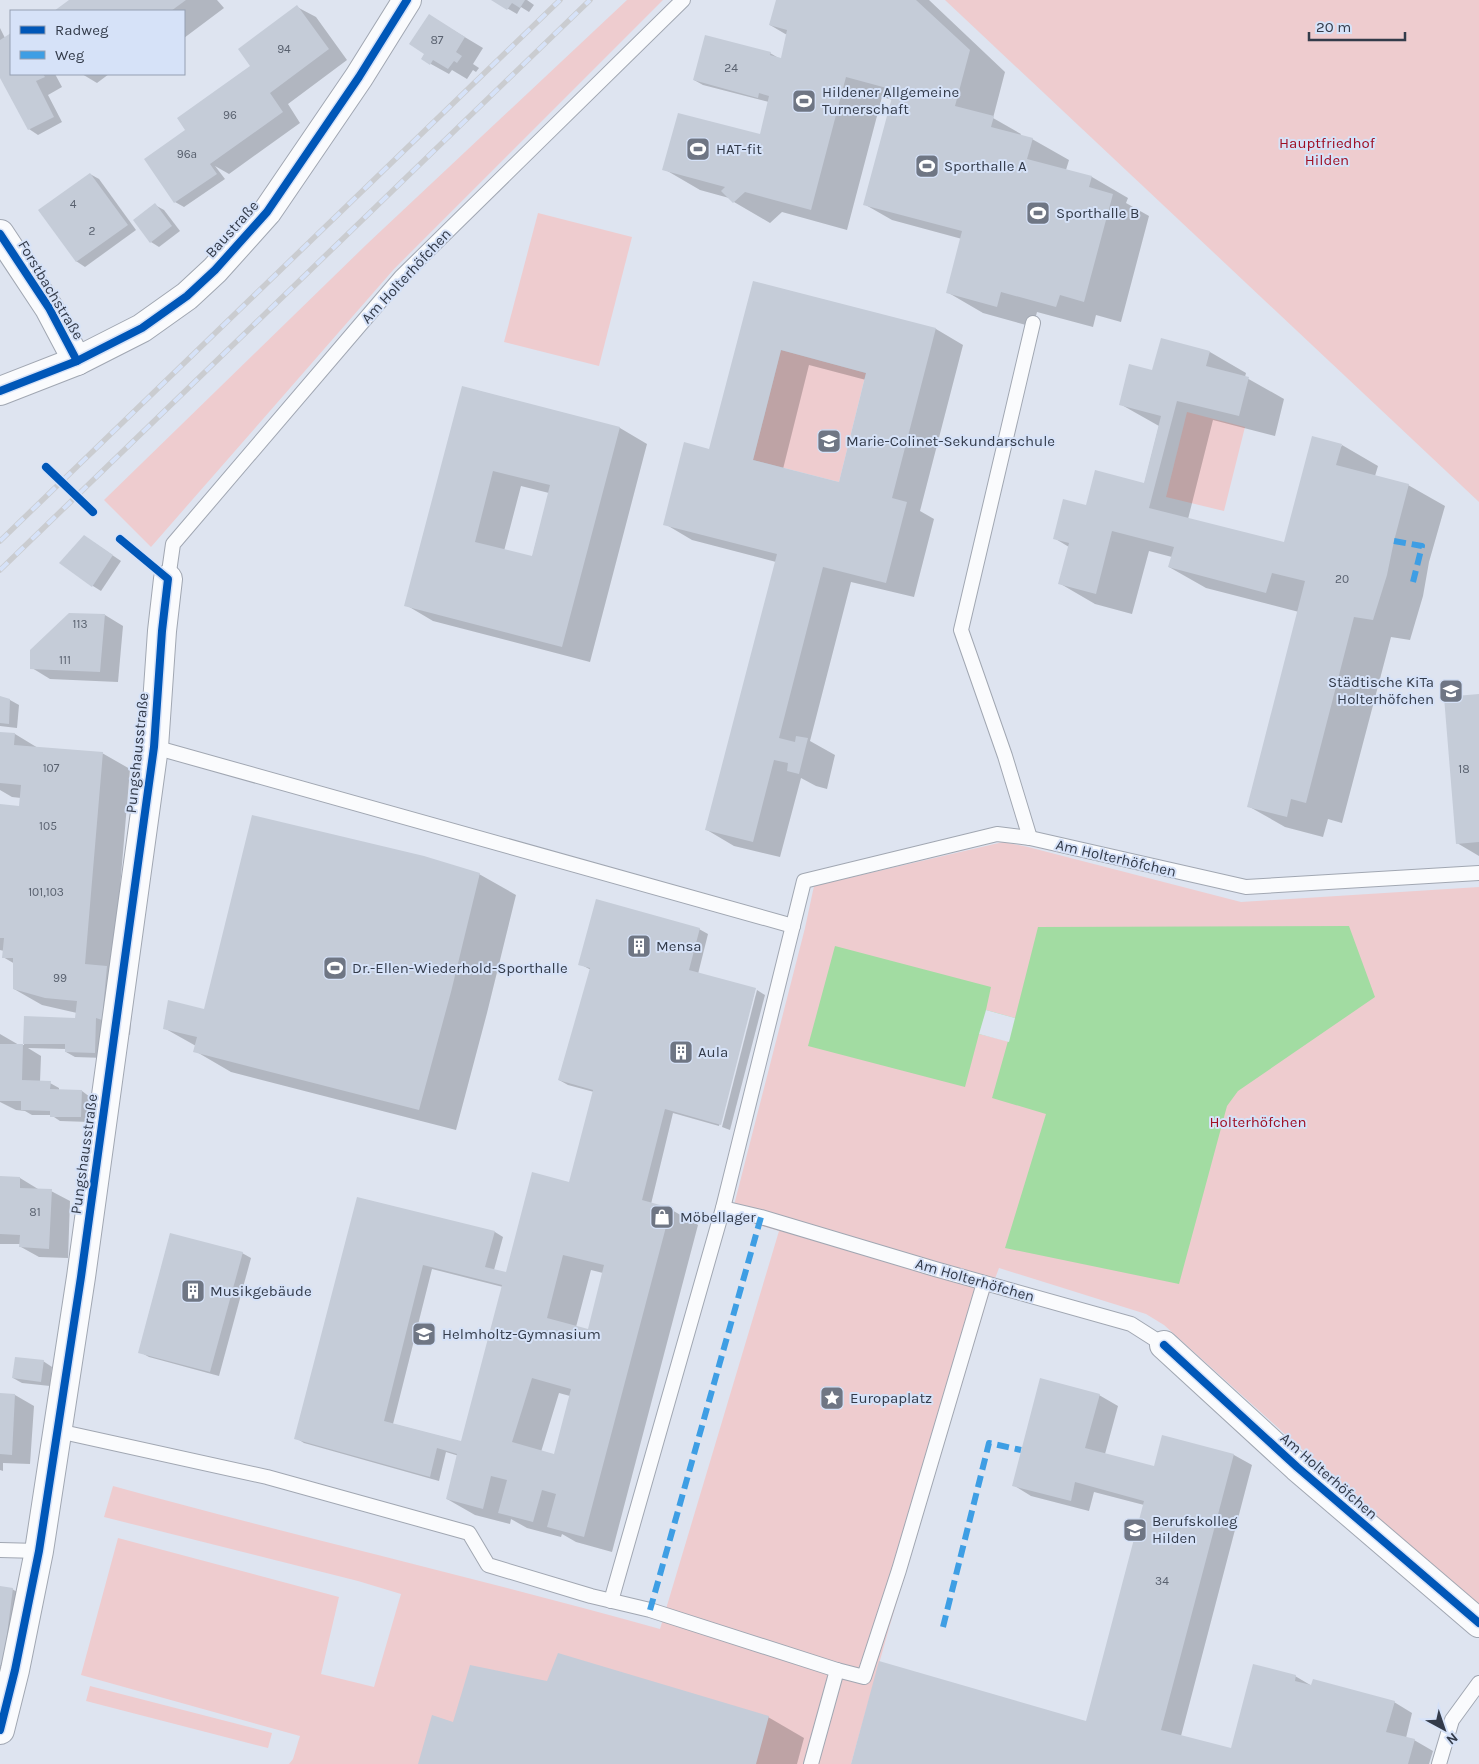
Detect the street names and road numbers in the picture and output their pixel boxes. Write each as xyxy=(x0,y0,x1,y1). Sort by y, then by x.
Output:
street label: Baustraße xyxy=(202,197,262,261)
street label: Am Holterhöfchen xyxy=(357,225,455,327)
street label: Forstbachstraße xyxy=(14,237,88,343)
street label: Pungshausstraße xyxy=(122,692,152,814)
street label: Am Holterhöfchen xyxy=(1054,835,1178,881)
street label: Pungshausstraße xyxy=(67,1093,101,1215)
street label: Am Holterhöfchen xyxy=(913,1254,1037,1306)
street label: Am Holterhöfchen xyxy=(1277,1429,1381,1523)

